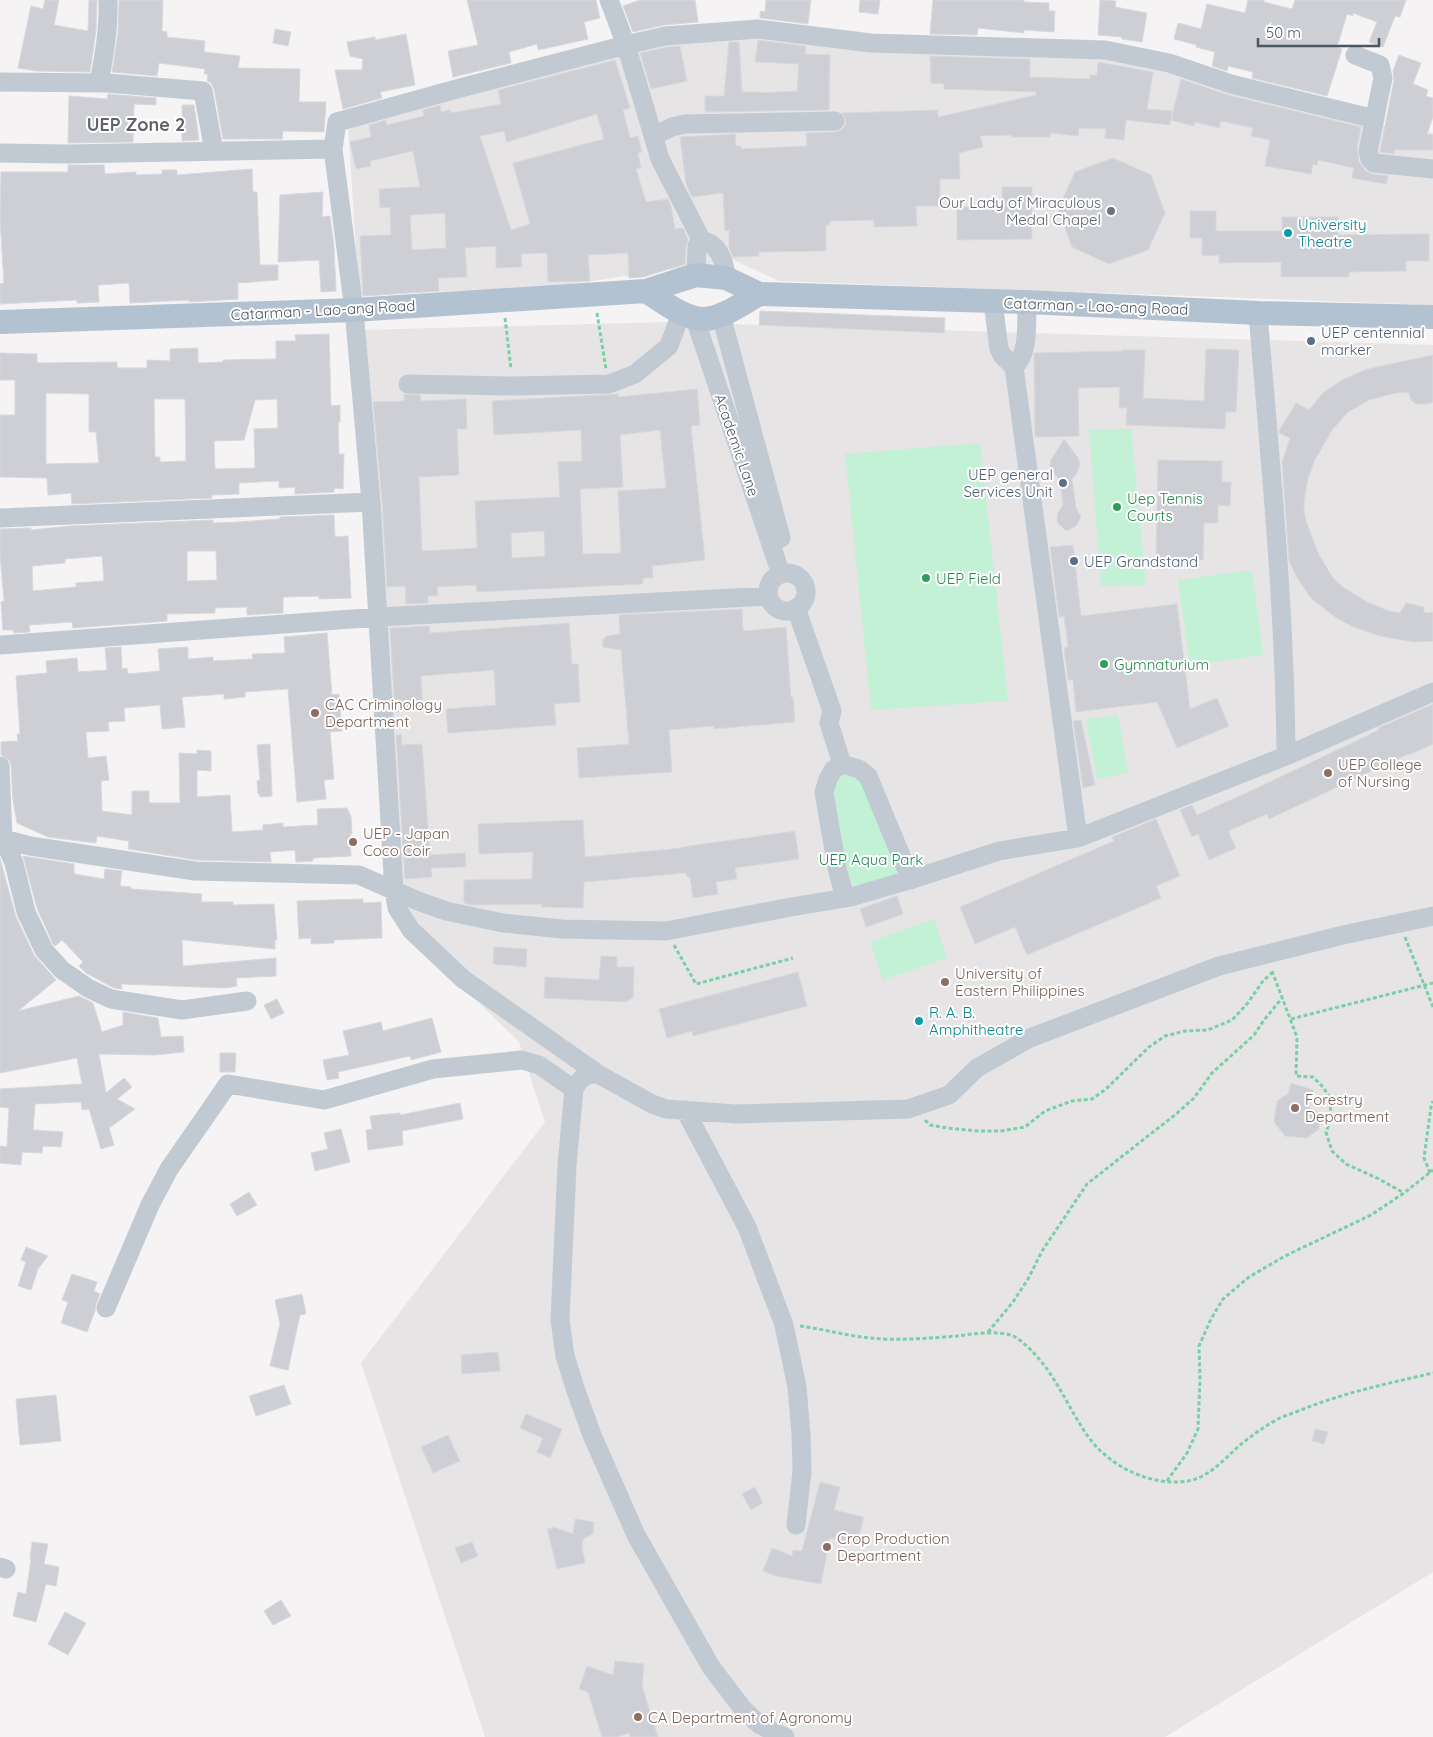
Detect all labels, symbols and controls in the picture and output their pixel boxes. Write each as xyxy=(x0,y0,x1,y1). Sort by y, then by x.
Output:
scale bar xyxy=(1258,15,1379,47)
text: 50 m xyxy=(1266,23,1301,42)
district label: UEP Zone 2 xyxy=(87,113,185,136)
place label: Our Lady of Miraculous Medal Chapel xyxy=(939,193,1101,229)
marker: Our Lady of Miraculous Medal Chapel xyxy=(1105,205,1117,217)
place label: University Theatre xyxy=(1298,215,1367,251)
marker: University Theatre xyxy=(1282,227,1294,239)
street label: Catarman - Lao-ang Road xyxy=(1003,293,1189,319)
street label: Catarman - Lao-ang Road xyxy=(230,296,416,324)
place label: UEP centennial marker xyxy=(1321,323,1425,359)
marker: UEP centennial marker xyxy=(1305,335,1317,347)
street label: Academic Lane xyxy=(711,391,763,499)
place label: UEP general Services Unit xyxy=(963,465,1053,501)
marker: UEP general Services Unit xyxy=(1057,477,1069,489)
place label: Uep Tennis Courts xyxy=(1127,489,1203,525)
marker: Uep Tennis Courts xyxy=(1111,501,1123,513)
place label: UEP Grandstand xyxy=(1084,552,1198,571)
marker: UEP Grandstand xyxy=(1068,555,1080,567)
place label: UEP Field xyxy=(936,569,1001,588)
marker: UEP Field xyxy=(920,572,932,584)
place label: Gymnaturium xyxy=(1114,655,1209,674)
marker: Gymnaturium xyxy=(1098,658,1110,670)
place label: CAC Criminology Department xyxy=(325,695,442,731)
marker: CAC Criminology Department xyxy=(309,707,321,719)
place label: UEP College of Nursing xyxy=(1338,755,1422,791)
marker: UEP College of Nursing xyxy=(1322,767,1334,779)
place label: UEP - Japan Coco Coir xyxy=(363,824,450,860)
marker: UEP - Japan Coco Coir xyxy=(347,836,359,848)
park label: UEP Aqua Park xyxy=(819,850,923,869)
place label: University of Eastern Philippines xyxy=(955,964,1085,1000)
marker: University of Eastern Philippines xyxy=(939,976,951,988)
place label: R. A. B. Amphitheatre xyxy=(929,1003,1023,1039)
marker: R. A. B. Amphitheatre xyxy=(913,1015,925,1027)
place label: Forestry Department xyxy=(1305,1090,1389,1126)
marker: Forestry Department xyxy=(1289,1102,1301,1114)
place label: Crop Production Department xyxy=(837,1529,950,1565)
marker: Crop Production Department xyxy=(821,1541,833,1553)
place label: CA Department of Agronomy xyxy=(648,1708,852,1727)
marker: CA Department of Agronomy xyxy=(632,1711,644,1723)

